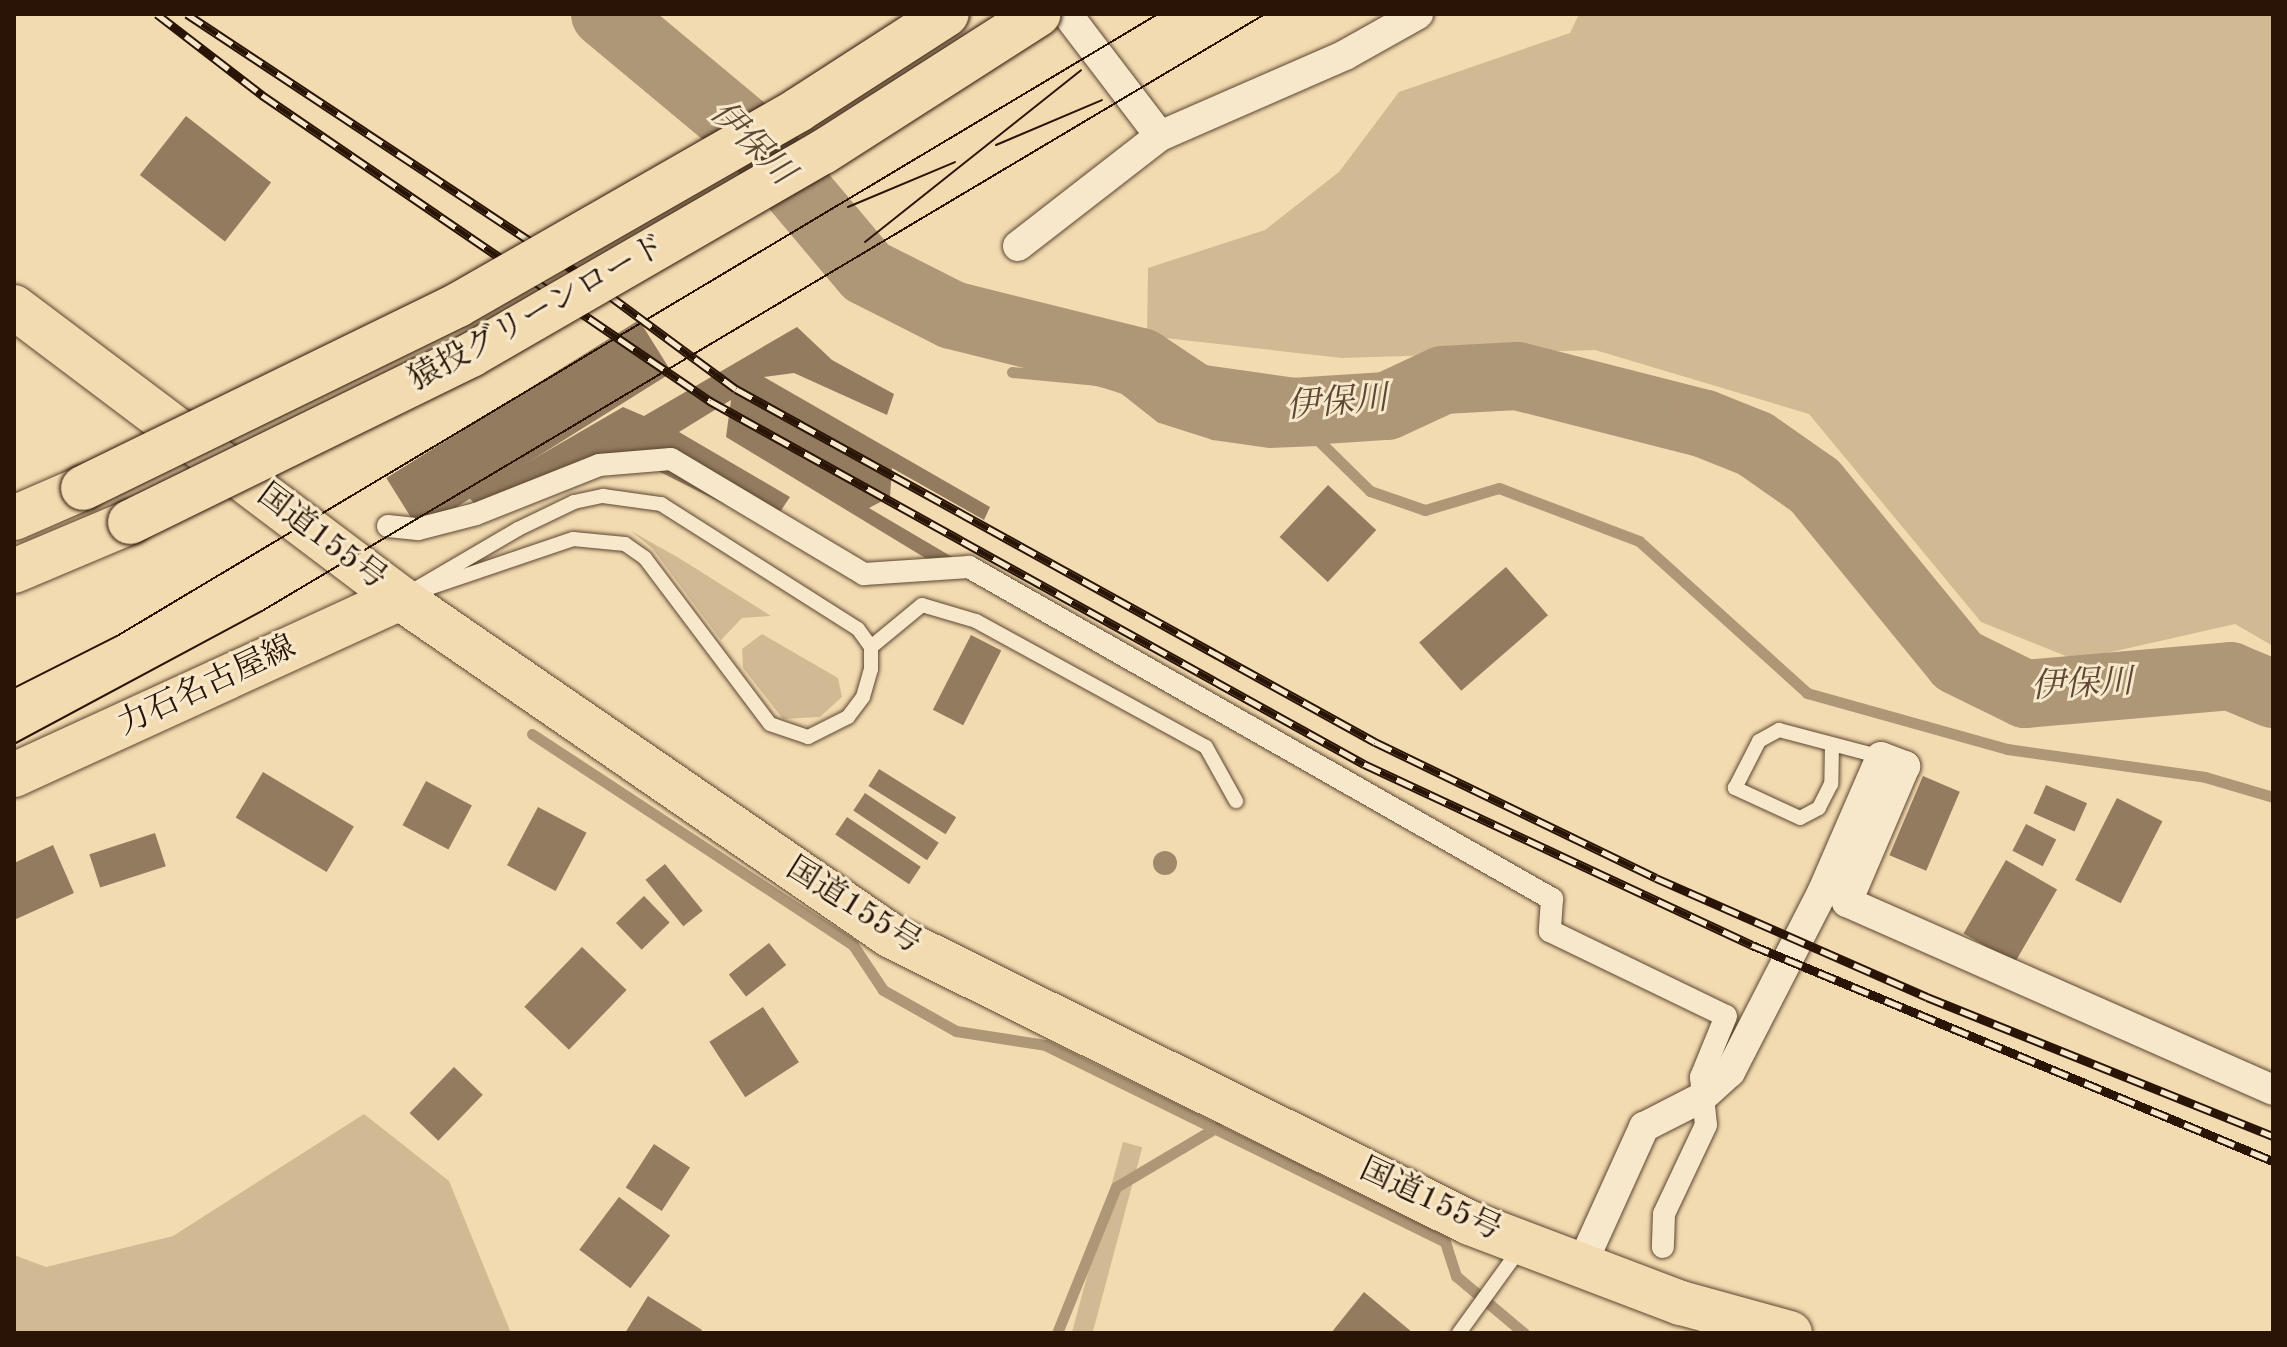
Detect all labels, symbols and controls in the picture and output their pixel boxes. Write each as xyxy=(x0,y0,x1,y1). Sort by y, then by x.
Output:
water label: 伊保川 xyxy=(701,94,801,194)
street label: 猿投グリーンロード xyxy=(403,227,673,401)
water label: 伊保川 xyxy=(1284,379,1390,429)
street label: 国道155号 xyxy=(249,477,393,599)
street label: 力石名古屋線 xyxy=(112,629,302,745)
water label: 伊保川 xyxy=(2030,663,2134,709)
street label: 国道155号 xyxy=(779,851,927,963)
street label: 国道155号 xyxy=(1353,1152,1507,1250)

